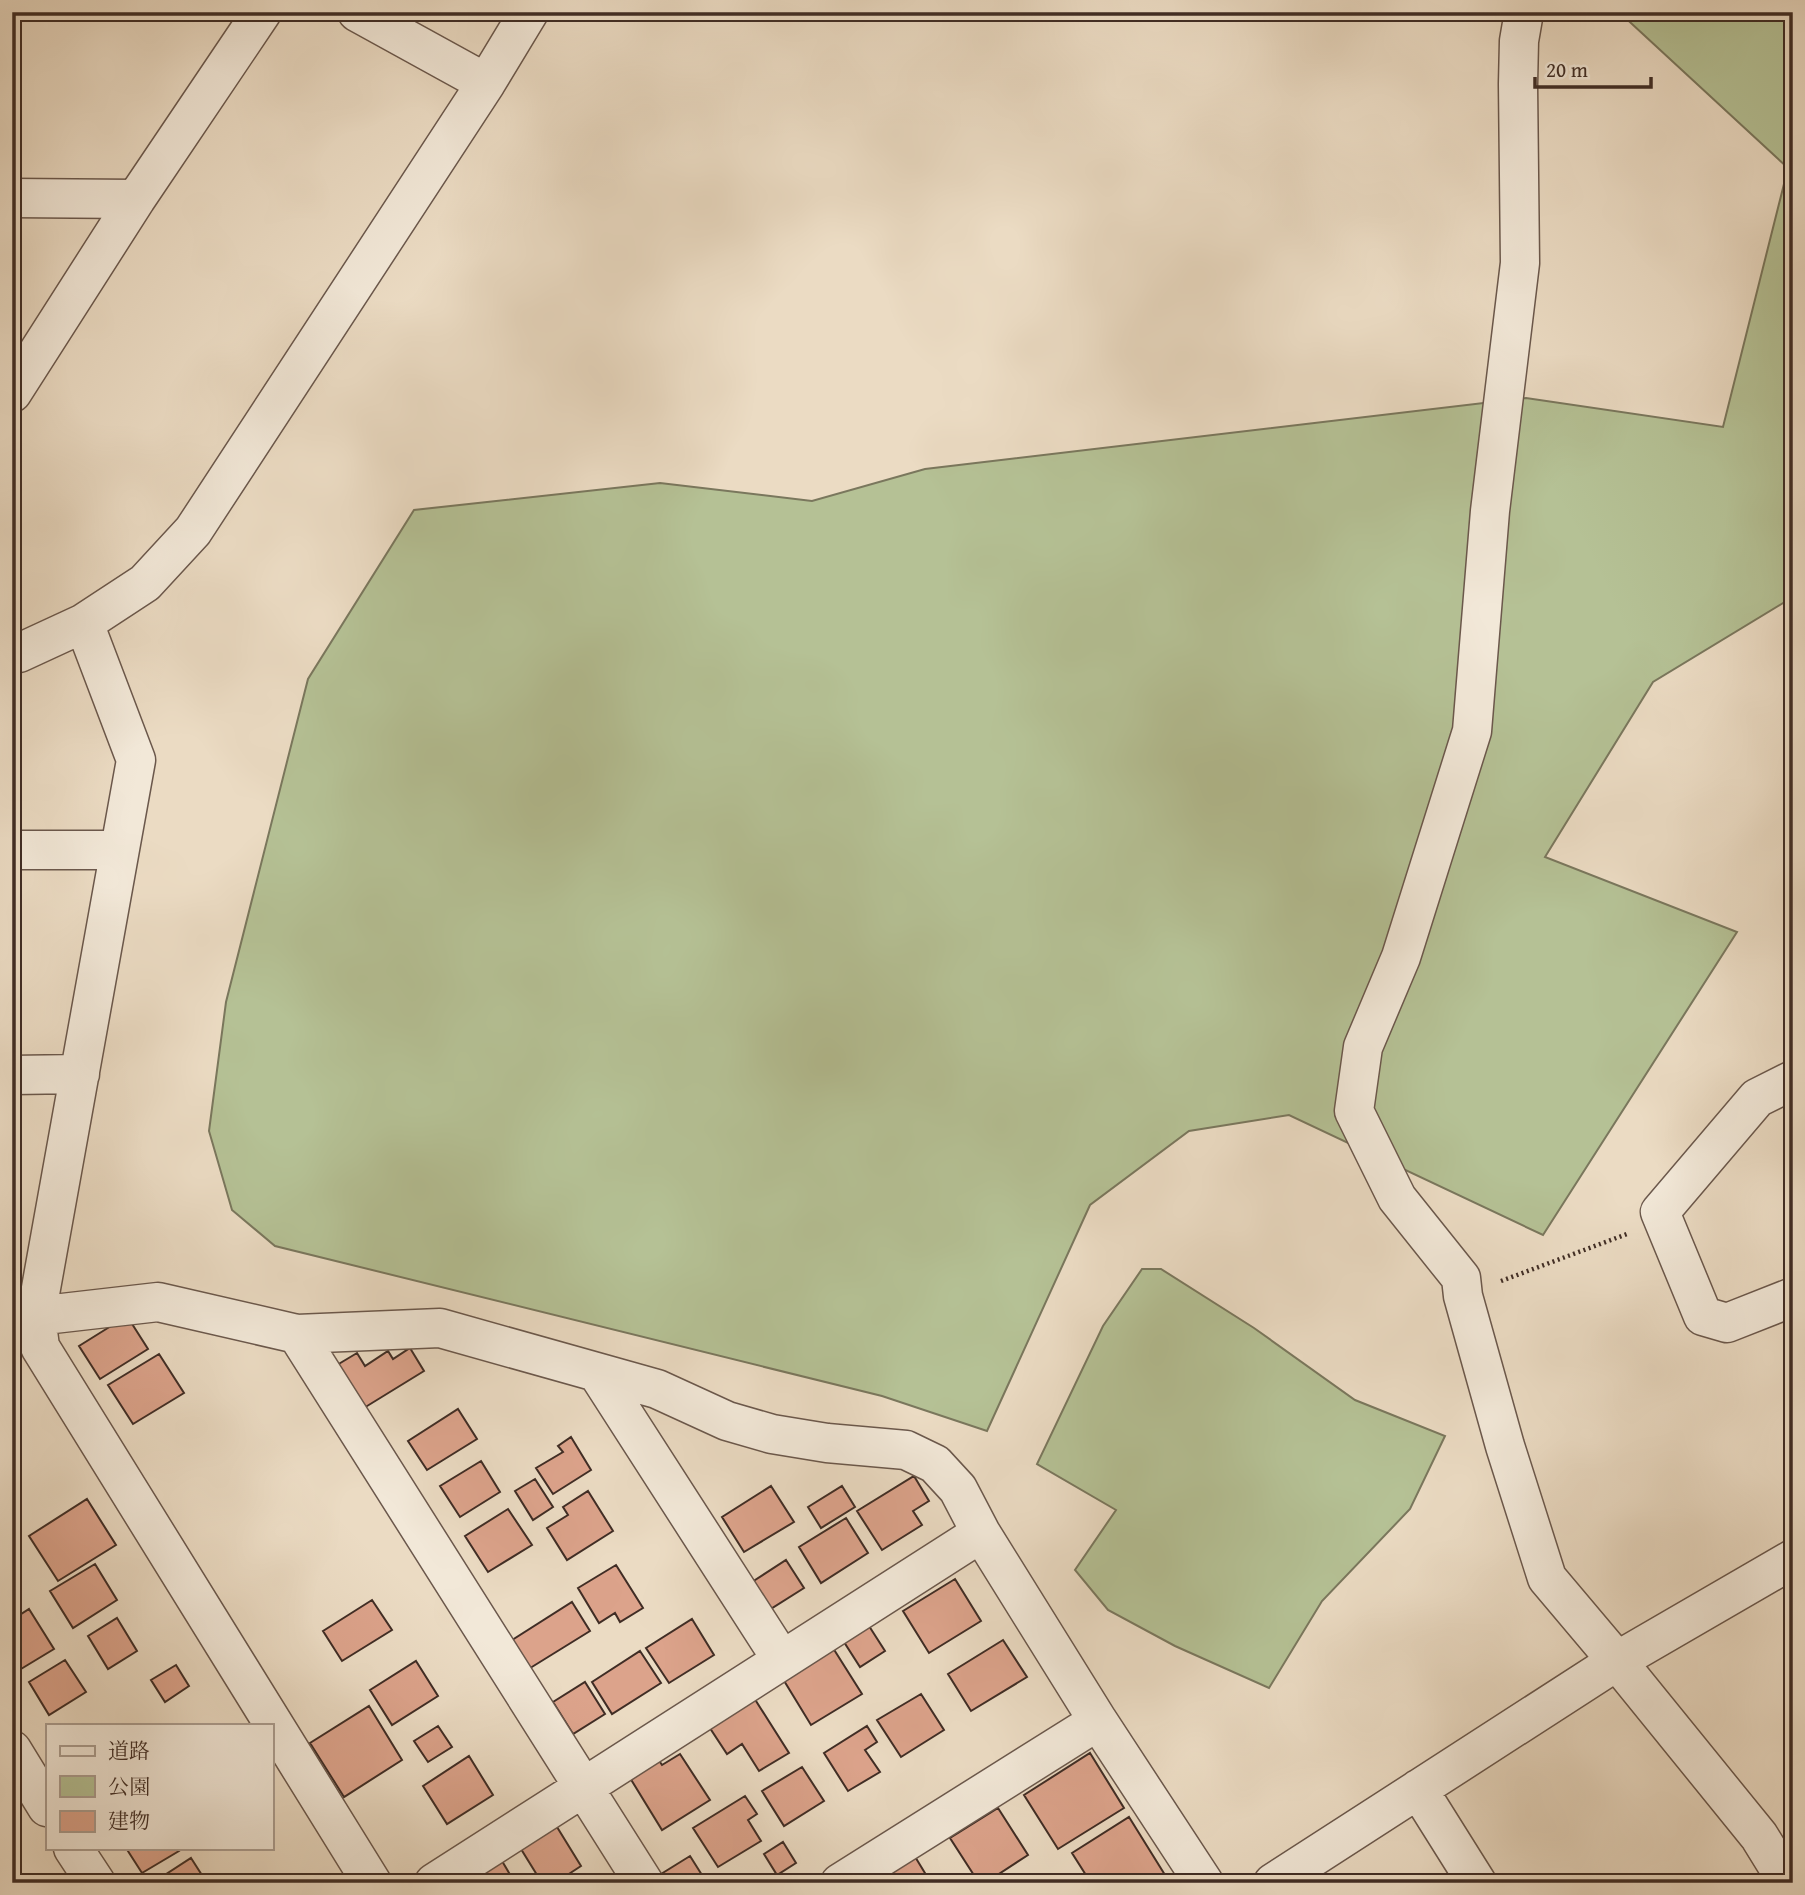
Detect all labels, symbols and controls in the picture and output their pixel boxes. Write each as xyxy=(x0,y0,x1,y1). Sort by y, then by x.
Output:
scale bar xyxy=(1535,46,1651,90)
text: 20 m xyxy=(1546,54,1588,85)
legend xyxy=(46,1724,273,1850)
text: 道路 xyxy=(108,1735,150,1766)
text: 公園 xyxy=(108,1771,150,1802)
text: 建物 xyxy=(108,1805,150,1836)

